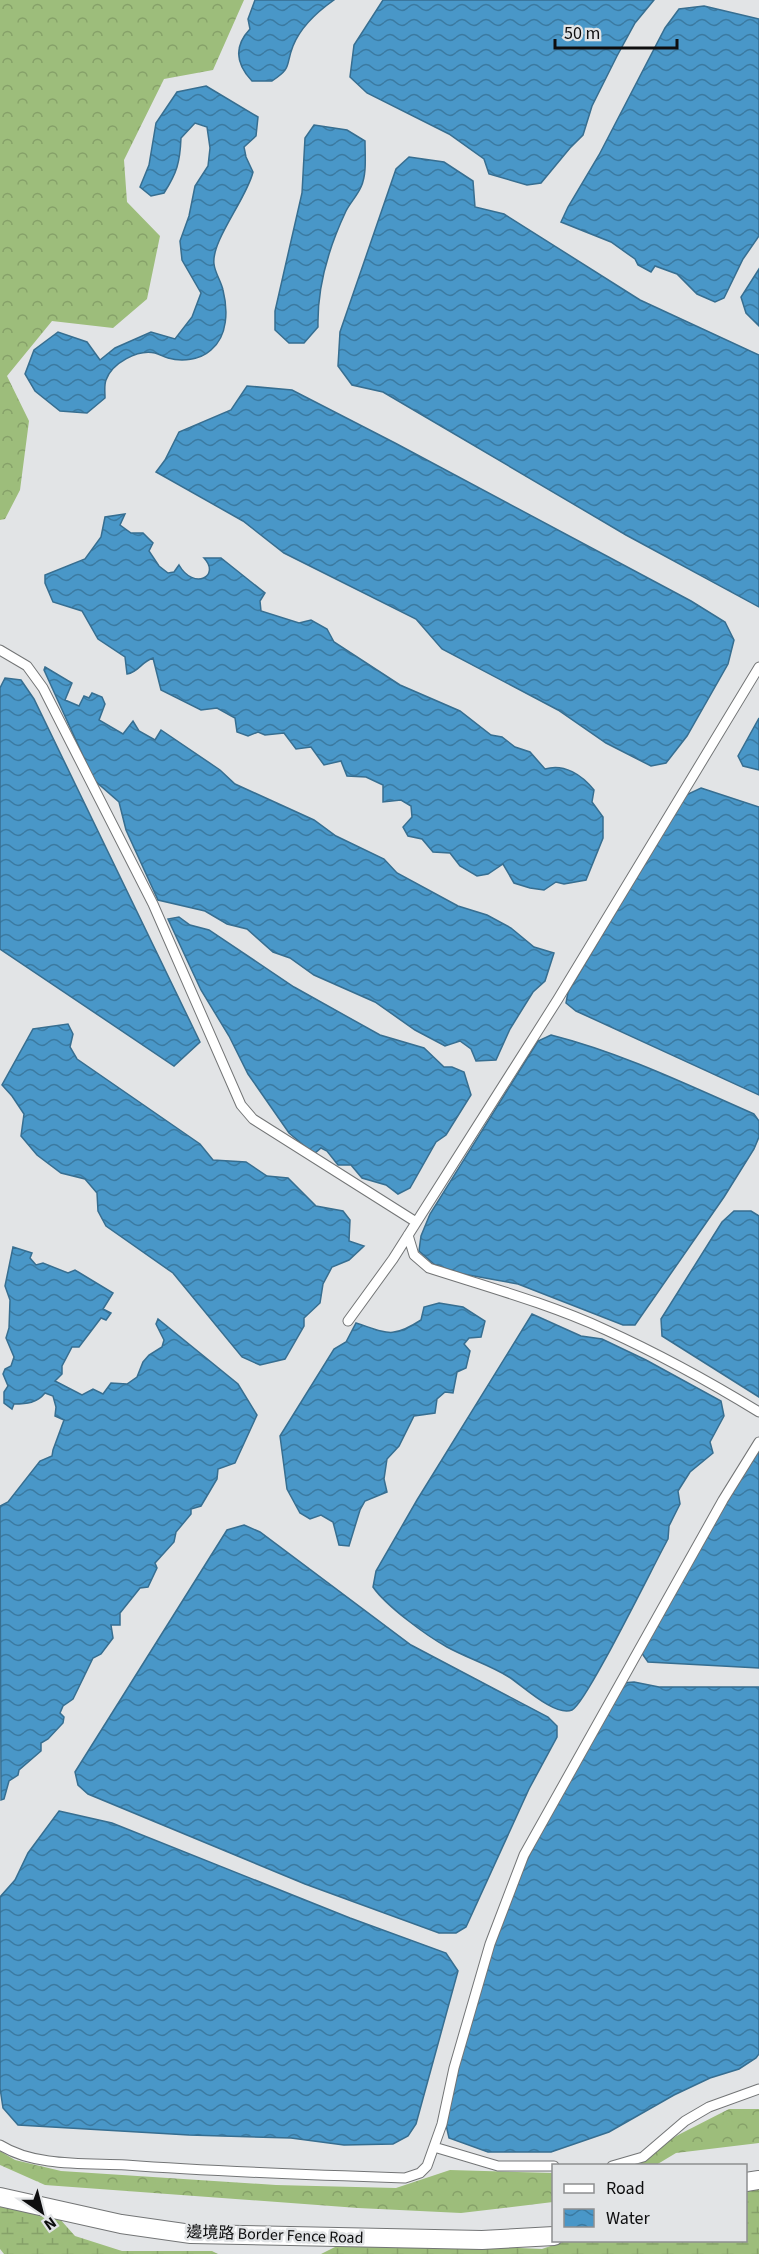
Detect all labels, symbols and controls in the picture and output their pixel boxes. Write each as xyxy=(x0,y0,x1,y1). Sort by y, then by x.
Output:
scale bar xyxy=(555,12,676,50)
text: 50 m xyxy=(564,21,600,46)
legend xyxy=(552,2164,747,2242)
text: Road xyxy=(606,2176,645,2201)
north arrow xyxy=(12,2182,72,2242)
text: Water xyxy=(606,2206,650,2231)
text: N xyxy=(39,2211,61,2236)
street label: 邊境路 Border Fence Road xyxy=(186,2221,364,2249)

